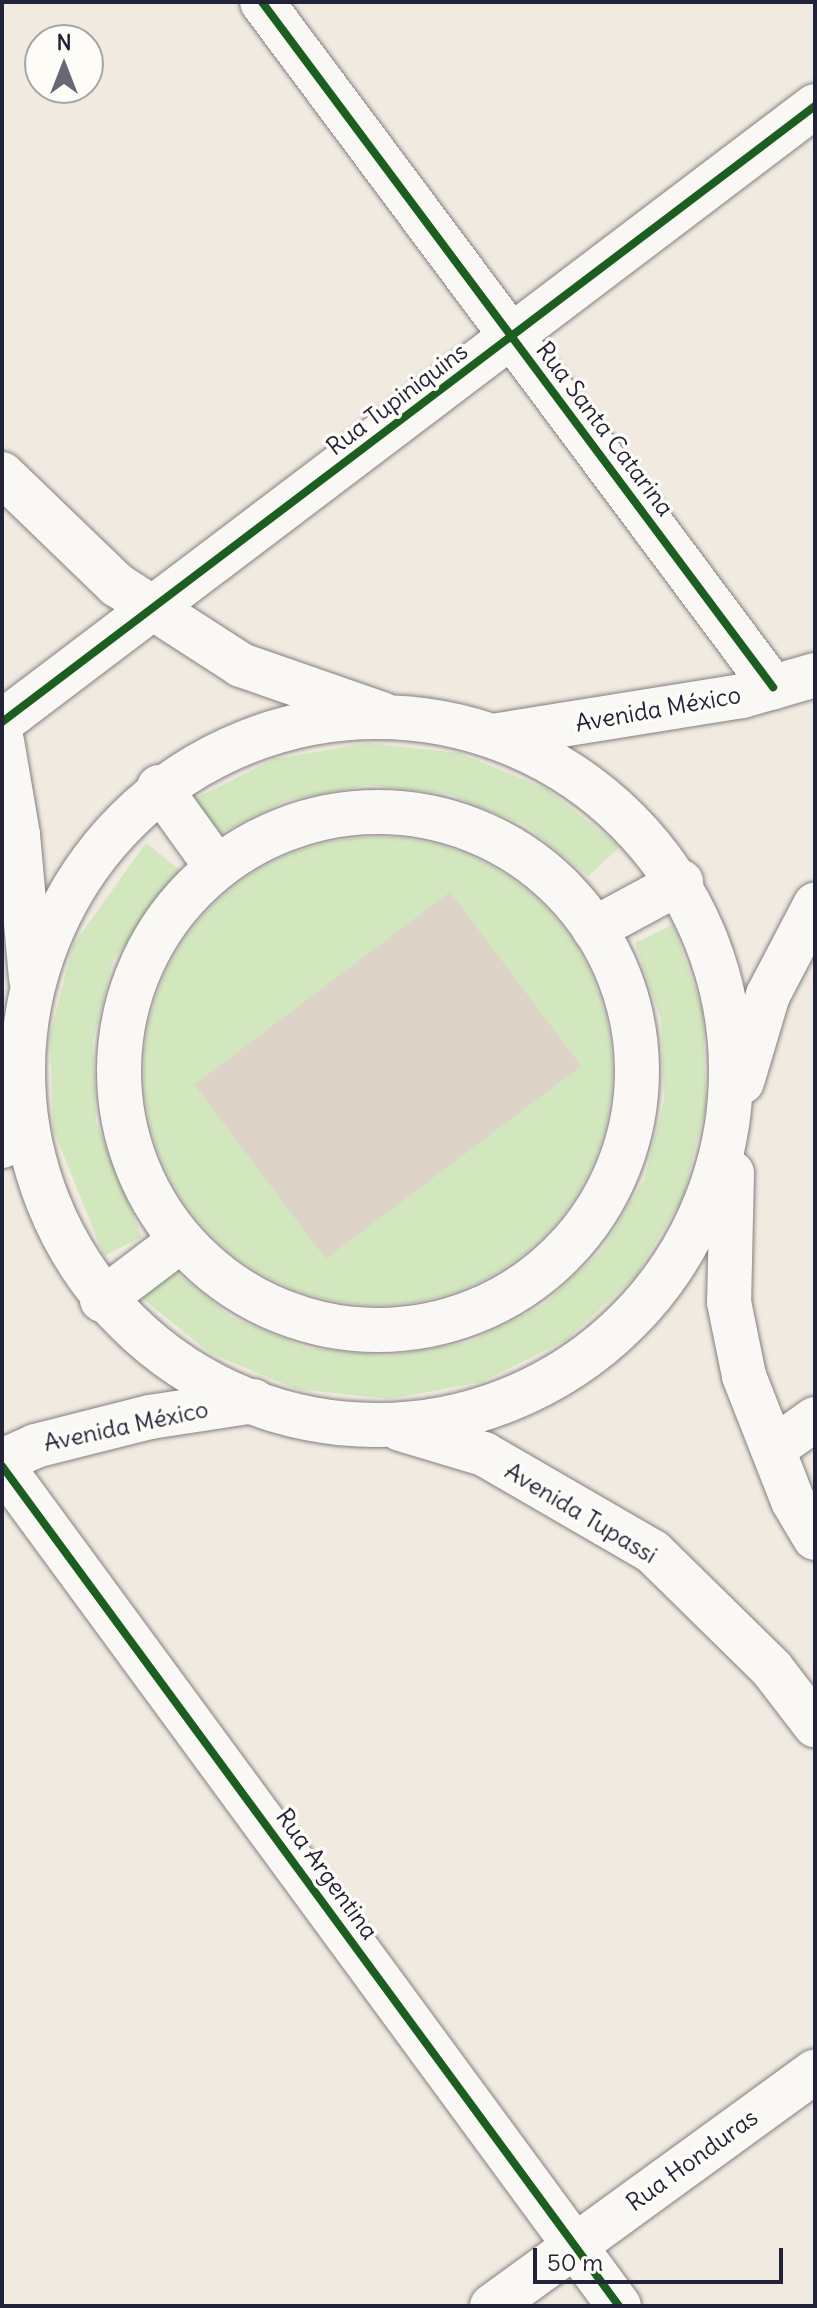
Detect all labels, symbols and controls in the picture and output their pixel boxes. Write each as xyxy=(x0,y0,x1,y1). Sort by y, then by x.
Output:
north arrow xyxy=(24,24,104,104)
text: N xyxy=(56,28,72,56)
street label: Rua Santa Catarina xyxy=(530,336,680,522)
street label: Rua Tupiniquins xyxy=(321,337,473,461)
street label: Avenida México xyxy=(573,680,743,738)
street label: Avenida México xyxy=(41,1394,211,1458)
street label: Avenida Tupassi xyxy=(500,1456,662,1570)
street label: Rua Argentina xyxy=(270,1803,384,1945)
street label: Rua Honduras xyxy=(621,2103,763,2217)
scale bar xyxy=(537,2232,787,2282)
text: 50 m xyxy=(547,2247,603,2277)

